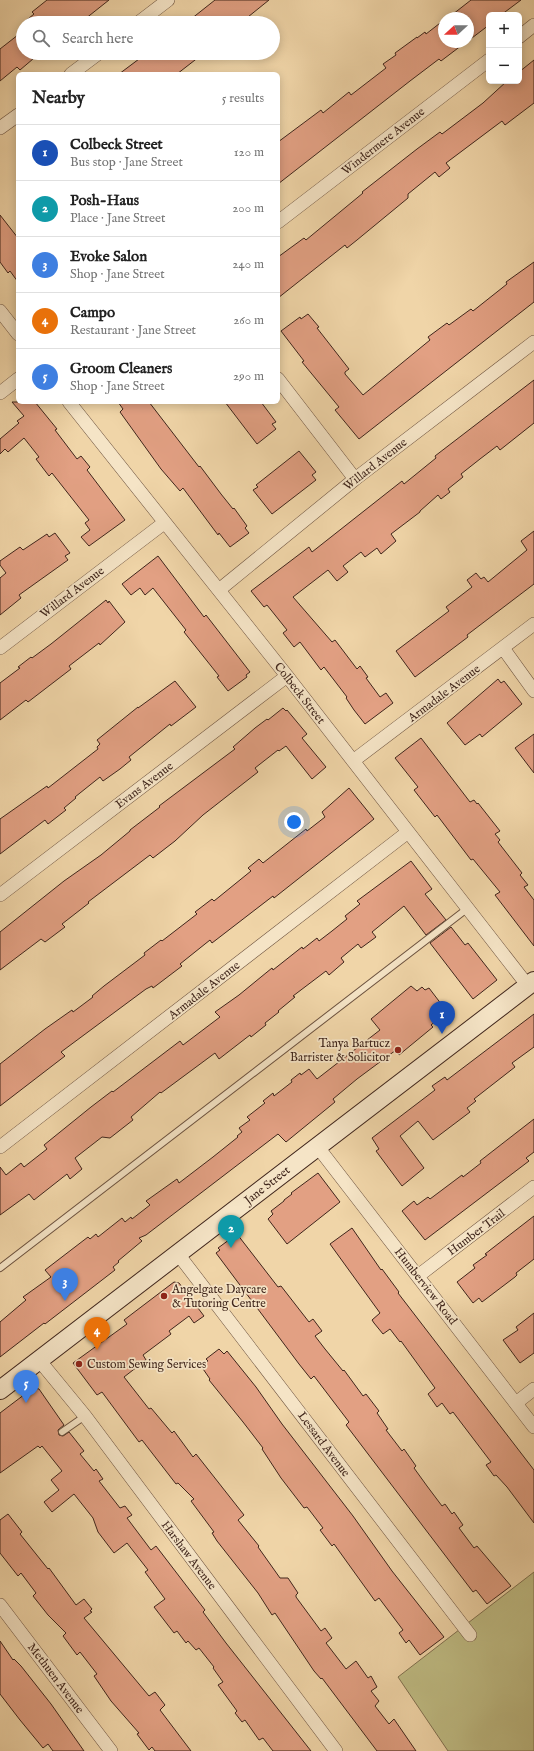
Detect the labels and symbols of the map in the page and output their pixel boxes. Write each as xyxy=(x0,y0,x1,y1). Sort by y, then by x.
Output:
north arrow xyxy=(438,12,474,48)
street label: Windermere Avenue xyxy=(339,104,428,178)
street label: Willard Avenue xyxy=(341,435,410,494)
street label: Willard Avenue xyxy=(37,563,108,621)
street label: Colbeck Street xyxy=(271,659,328,727)
street label: Armadale Avenue xyxy=(404,661,484,726)
street label: Evans Avenue xyxy=(112,758,177,812)
your location xyxy=(284,812,304,832)
street label: Armadale Avenue xyxy=(165,958,243,1024)
pin: 1 xyxy=(429,1001,455,1034)
place label: Tanya Bartucz Barrister & Solicitor xyxy=(290,1036,391,1065)
marker: Tanya Bartucz Barrister & Solicitor xyxy=(393,1045,403,1055)
street label: Jane Street xyxy=(240,1163,294,1210)
street label: Humber Trail xyxy=(444,1205,509,1259)
pin: 2 xyxy=(218,1215,244,1248)
street label: Humberview Road xyxy=(391,1245,461,1328)
pin: 3 xyxy=(52,1268,78,1301)
place label: Angelgate Daycare & Tutoring Centre xyxy=(171,1282,267,1311)
marker: Angelgate Daycare & Tutoring Centre xyxy=(159,1291,169,1301)
pin: 4 xyxy=(84,1317,110,1350)
place label: Custom Sewing Services xyxy=(87,1357,206,1372)
marker: Custom Sewing Services xyxy=(74,1359,84,1369)
pin: 5 xyxy=(13,1370,39,1403)
street label: Lessard Avenue xyxy=(294,1409,353,1480)
street label: Harshaw Avenue xyxy=(158,1518,220,1593)
street label: Methuen Avenue xyxy=(24,1640,87,1717)

